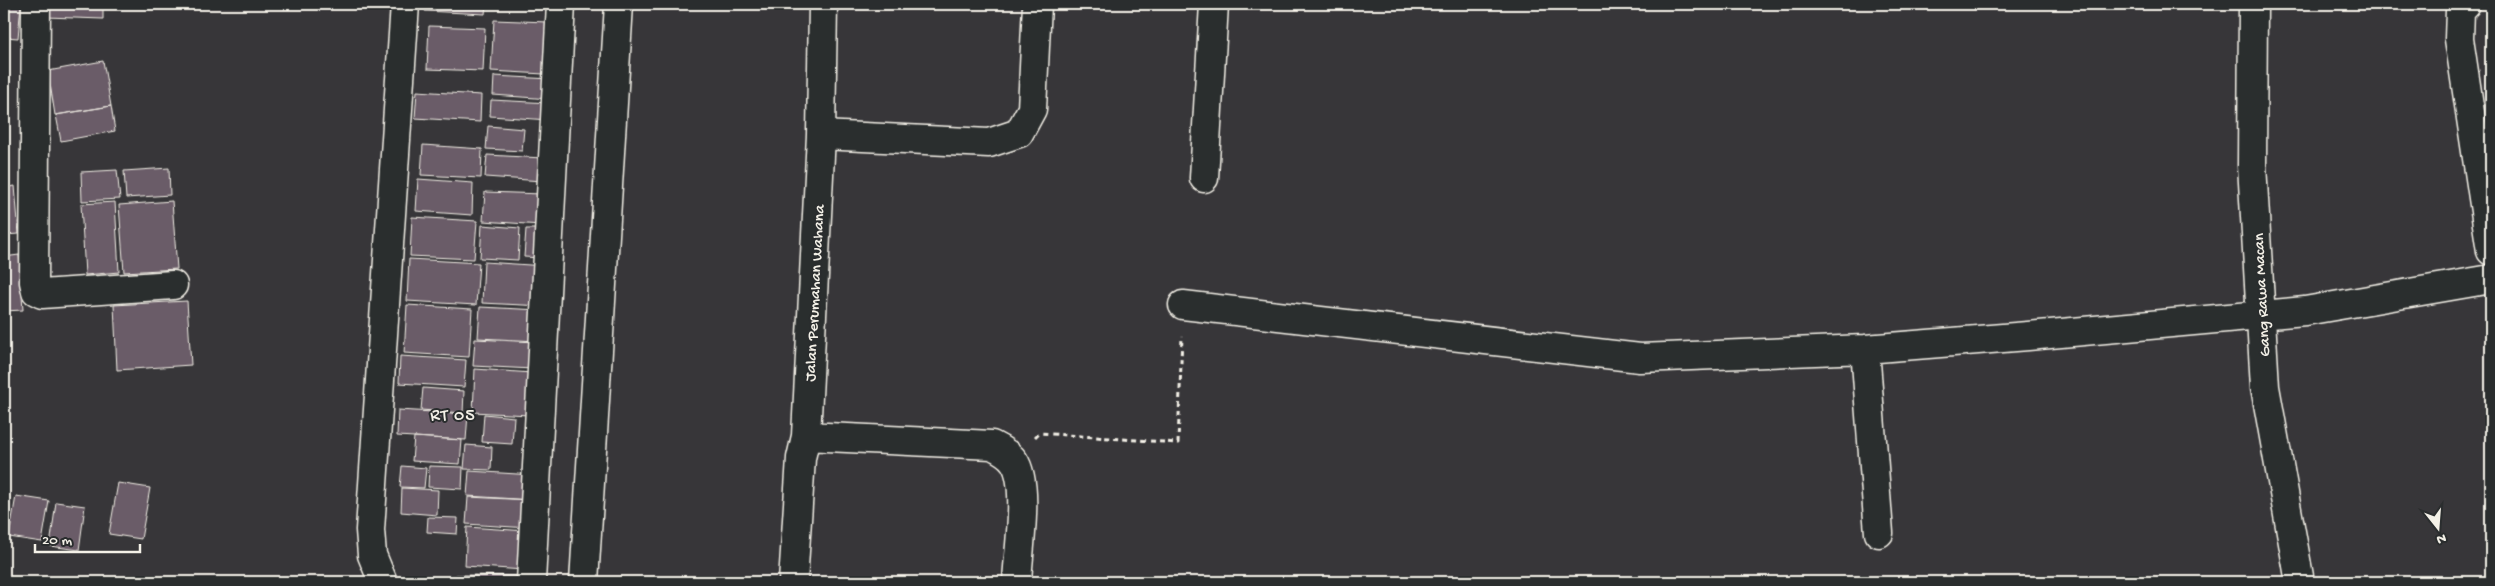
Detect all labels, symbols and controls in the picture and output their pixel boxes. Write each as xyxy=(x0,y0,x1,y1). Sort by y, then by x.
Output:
street label: Jalan Perumahan Wahana xyxy=(802,203,831,382)
street label: Gang Rawa Macan xyxy=(2251,232,2276,357)
district label: RT 05 xyxy=(430,406,476,427)
north arrow xyxy=(2412,504,2462,554)
scale bar xyxy=(35,521,140,553)
text: N xyxy=(2434,529,2448,548)
text: 20 m xyxy=(42,532,72,550)

